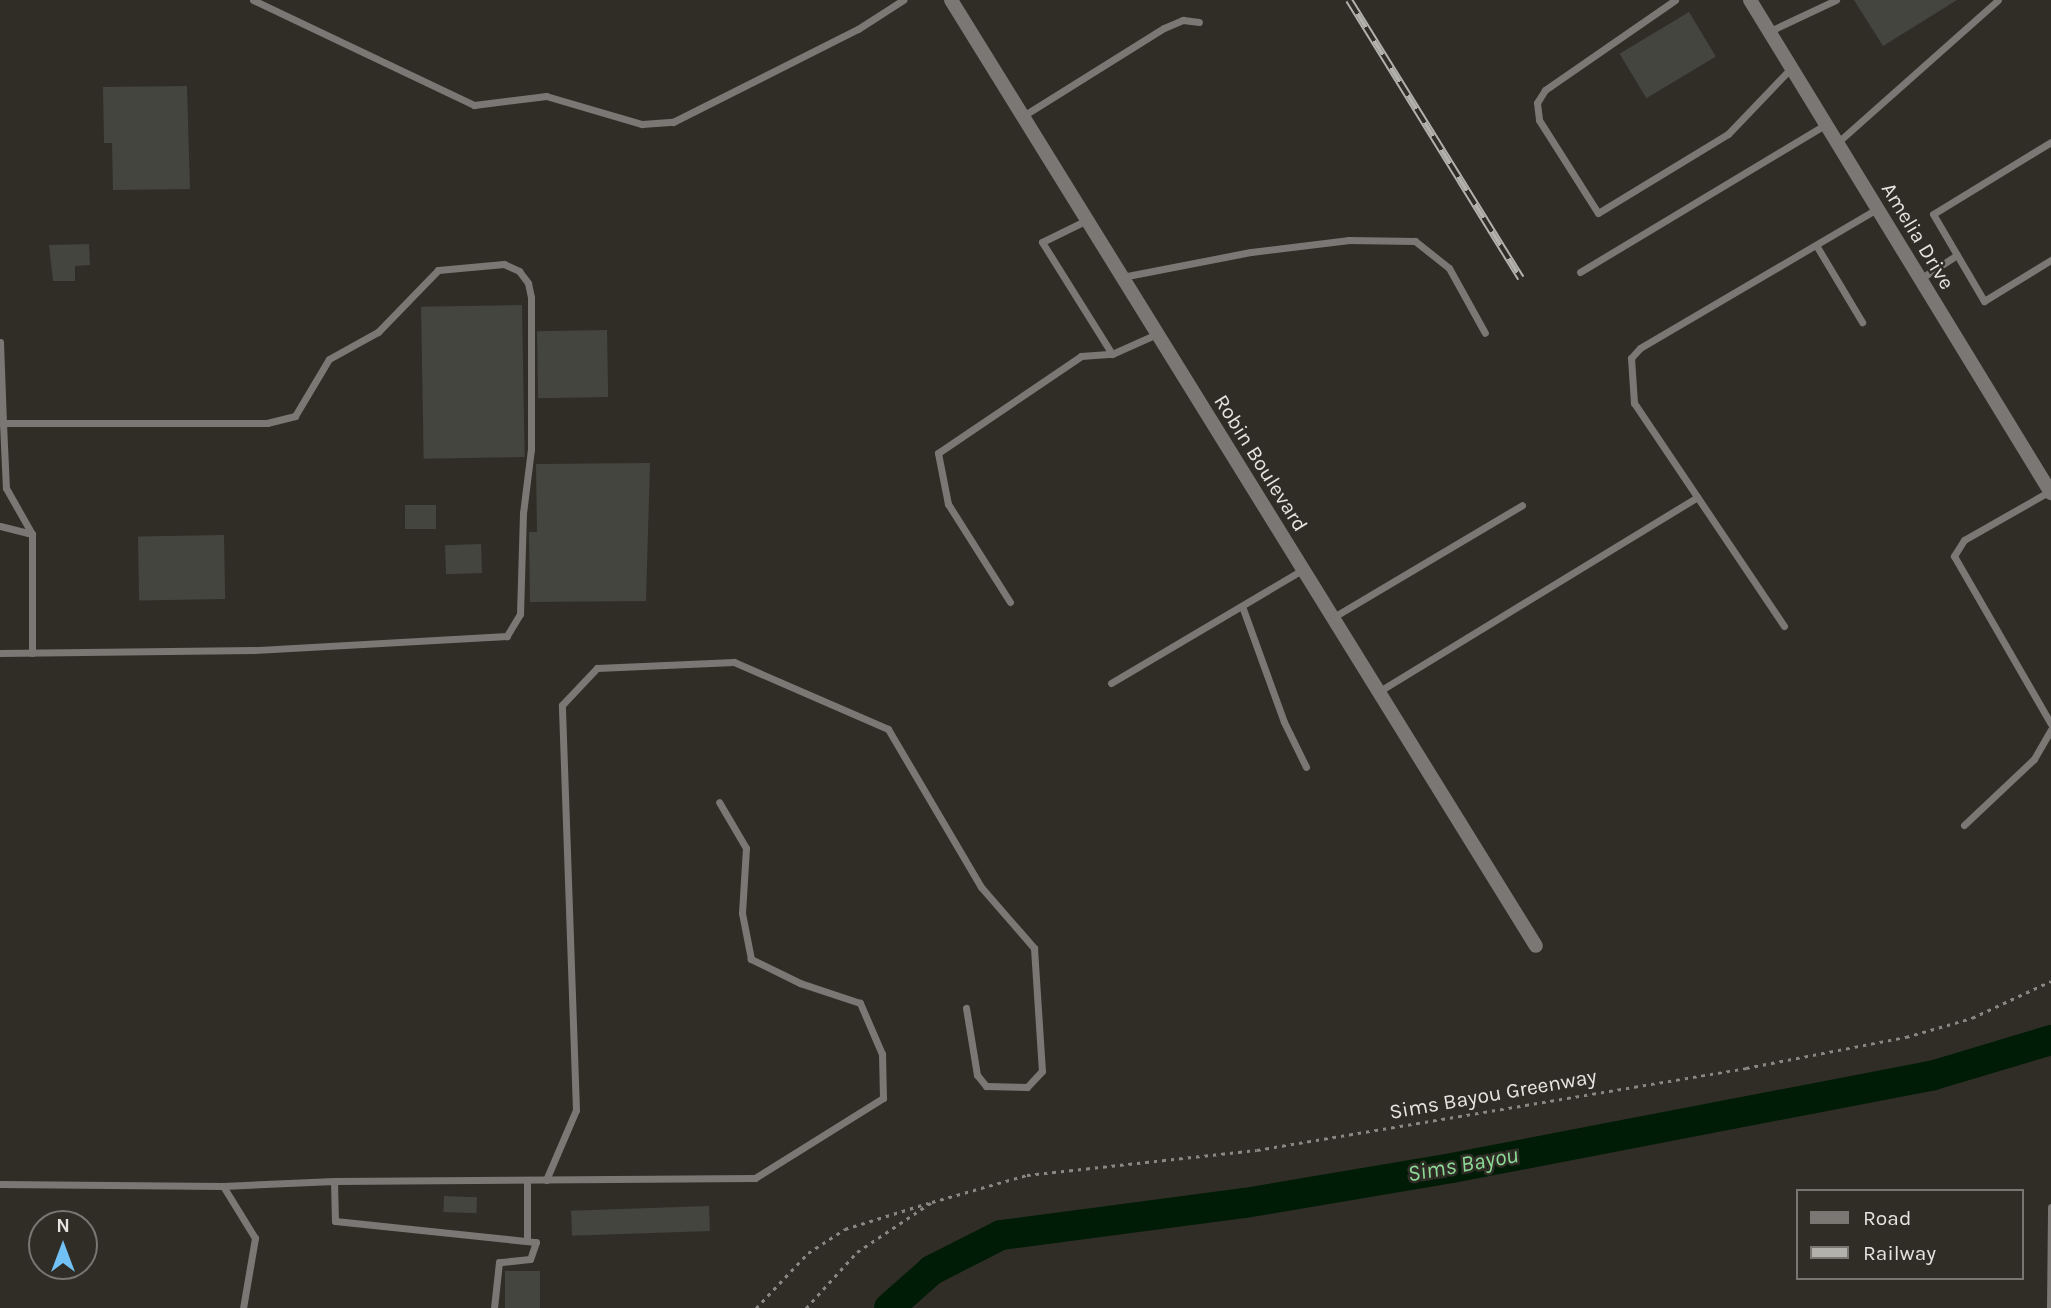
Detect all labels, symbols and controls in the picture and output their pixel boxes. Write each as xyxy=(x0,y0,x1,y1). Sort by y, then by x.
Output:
street label: Amelia Drive xyxy=(1876,178,1960,294)
street label: Robin Boulevard xyxy=(1209,390,1313,536)
street label: Sims Bayou Greenway xyxy=(1387,1063,1599,1125)
water label: Sims Bayou xyxy=(1405,1142,1521,1188)
legend xyxy=(1796,1189,2023,1280)
text: Road xyxy=(1863,1206,1911,1230)
north arrow xyxy=(28,1210,98,1280)
text: N xyxy=(56,1215,70,1237)
text: Railway xyxy=(1863,1241,1936,1265)

